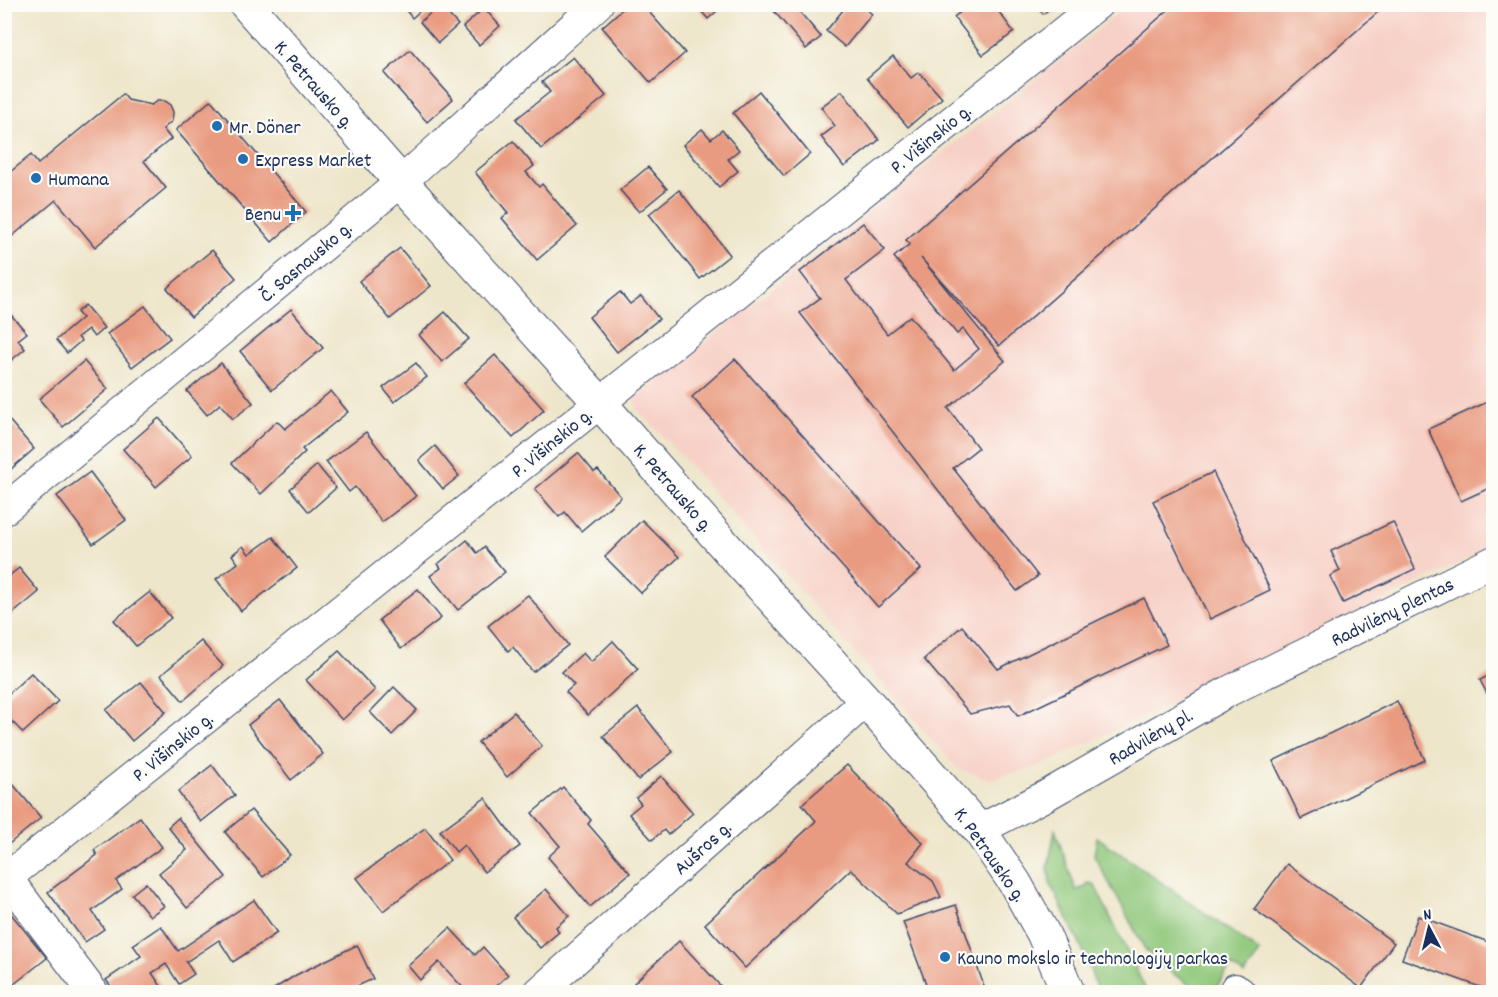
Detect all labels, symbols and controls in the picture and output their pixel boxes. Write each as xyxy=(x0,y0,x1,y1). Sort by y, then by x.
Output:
street label: K. Petrausko g. xyxy=(266,35,359,137)
street label: P. Višinskio g. xyxy=(885,99,979,182)
place label: Mr. Döner xyxy=(229,115,301,143)
marker: Mr. Döner xyxy=(210,119,224,133)
place label: Express Market xyxy=(255,148,371,176)
marker: Express Market xyxy=(236,152,250,166)
place label: Humana xyxy=(48,167,109,195)
marker: Humana xyxy=(29,171,43,185)
place label: Benu xyxy=(245,202,281,230)
marker: Benu xyxy=(286,206,300,220)
street label: Č. Sasnausko g. xyxy=(254,216,360,311)
street label: P. Višinskio g. xyxy=(506,403,600,486)
street label: K. Petrausko g. xyxy=(625,438,718,540)
street label: Radvilėnų plentas xyxy=(1327,572,1459,656)
street label: Radvilėnų pl. xyxy=(1104,703,1199,774)
street label: P. Višinskio g. xyxy=(127,707,221,790)
street label: K. Petrausko g. xyxy=(946,803,1032,909)
street label: Aušros g. xyxy=(669,816,739,883)
north arrow xyxy=(1399,898,1459,958)
text: N xyxy=(1422,904,1433,927)
place label: Kauno mokslo ir technologijų parkas xyxy=(957,946,1228,974)
marker: Kauno mokslo ir technologijų parkas xyxy=(938,950,952,964)

